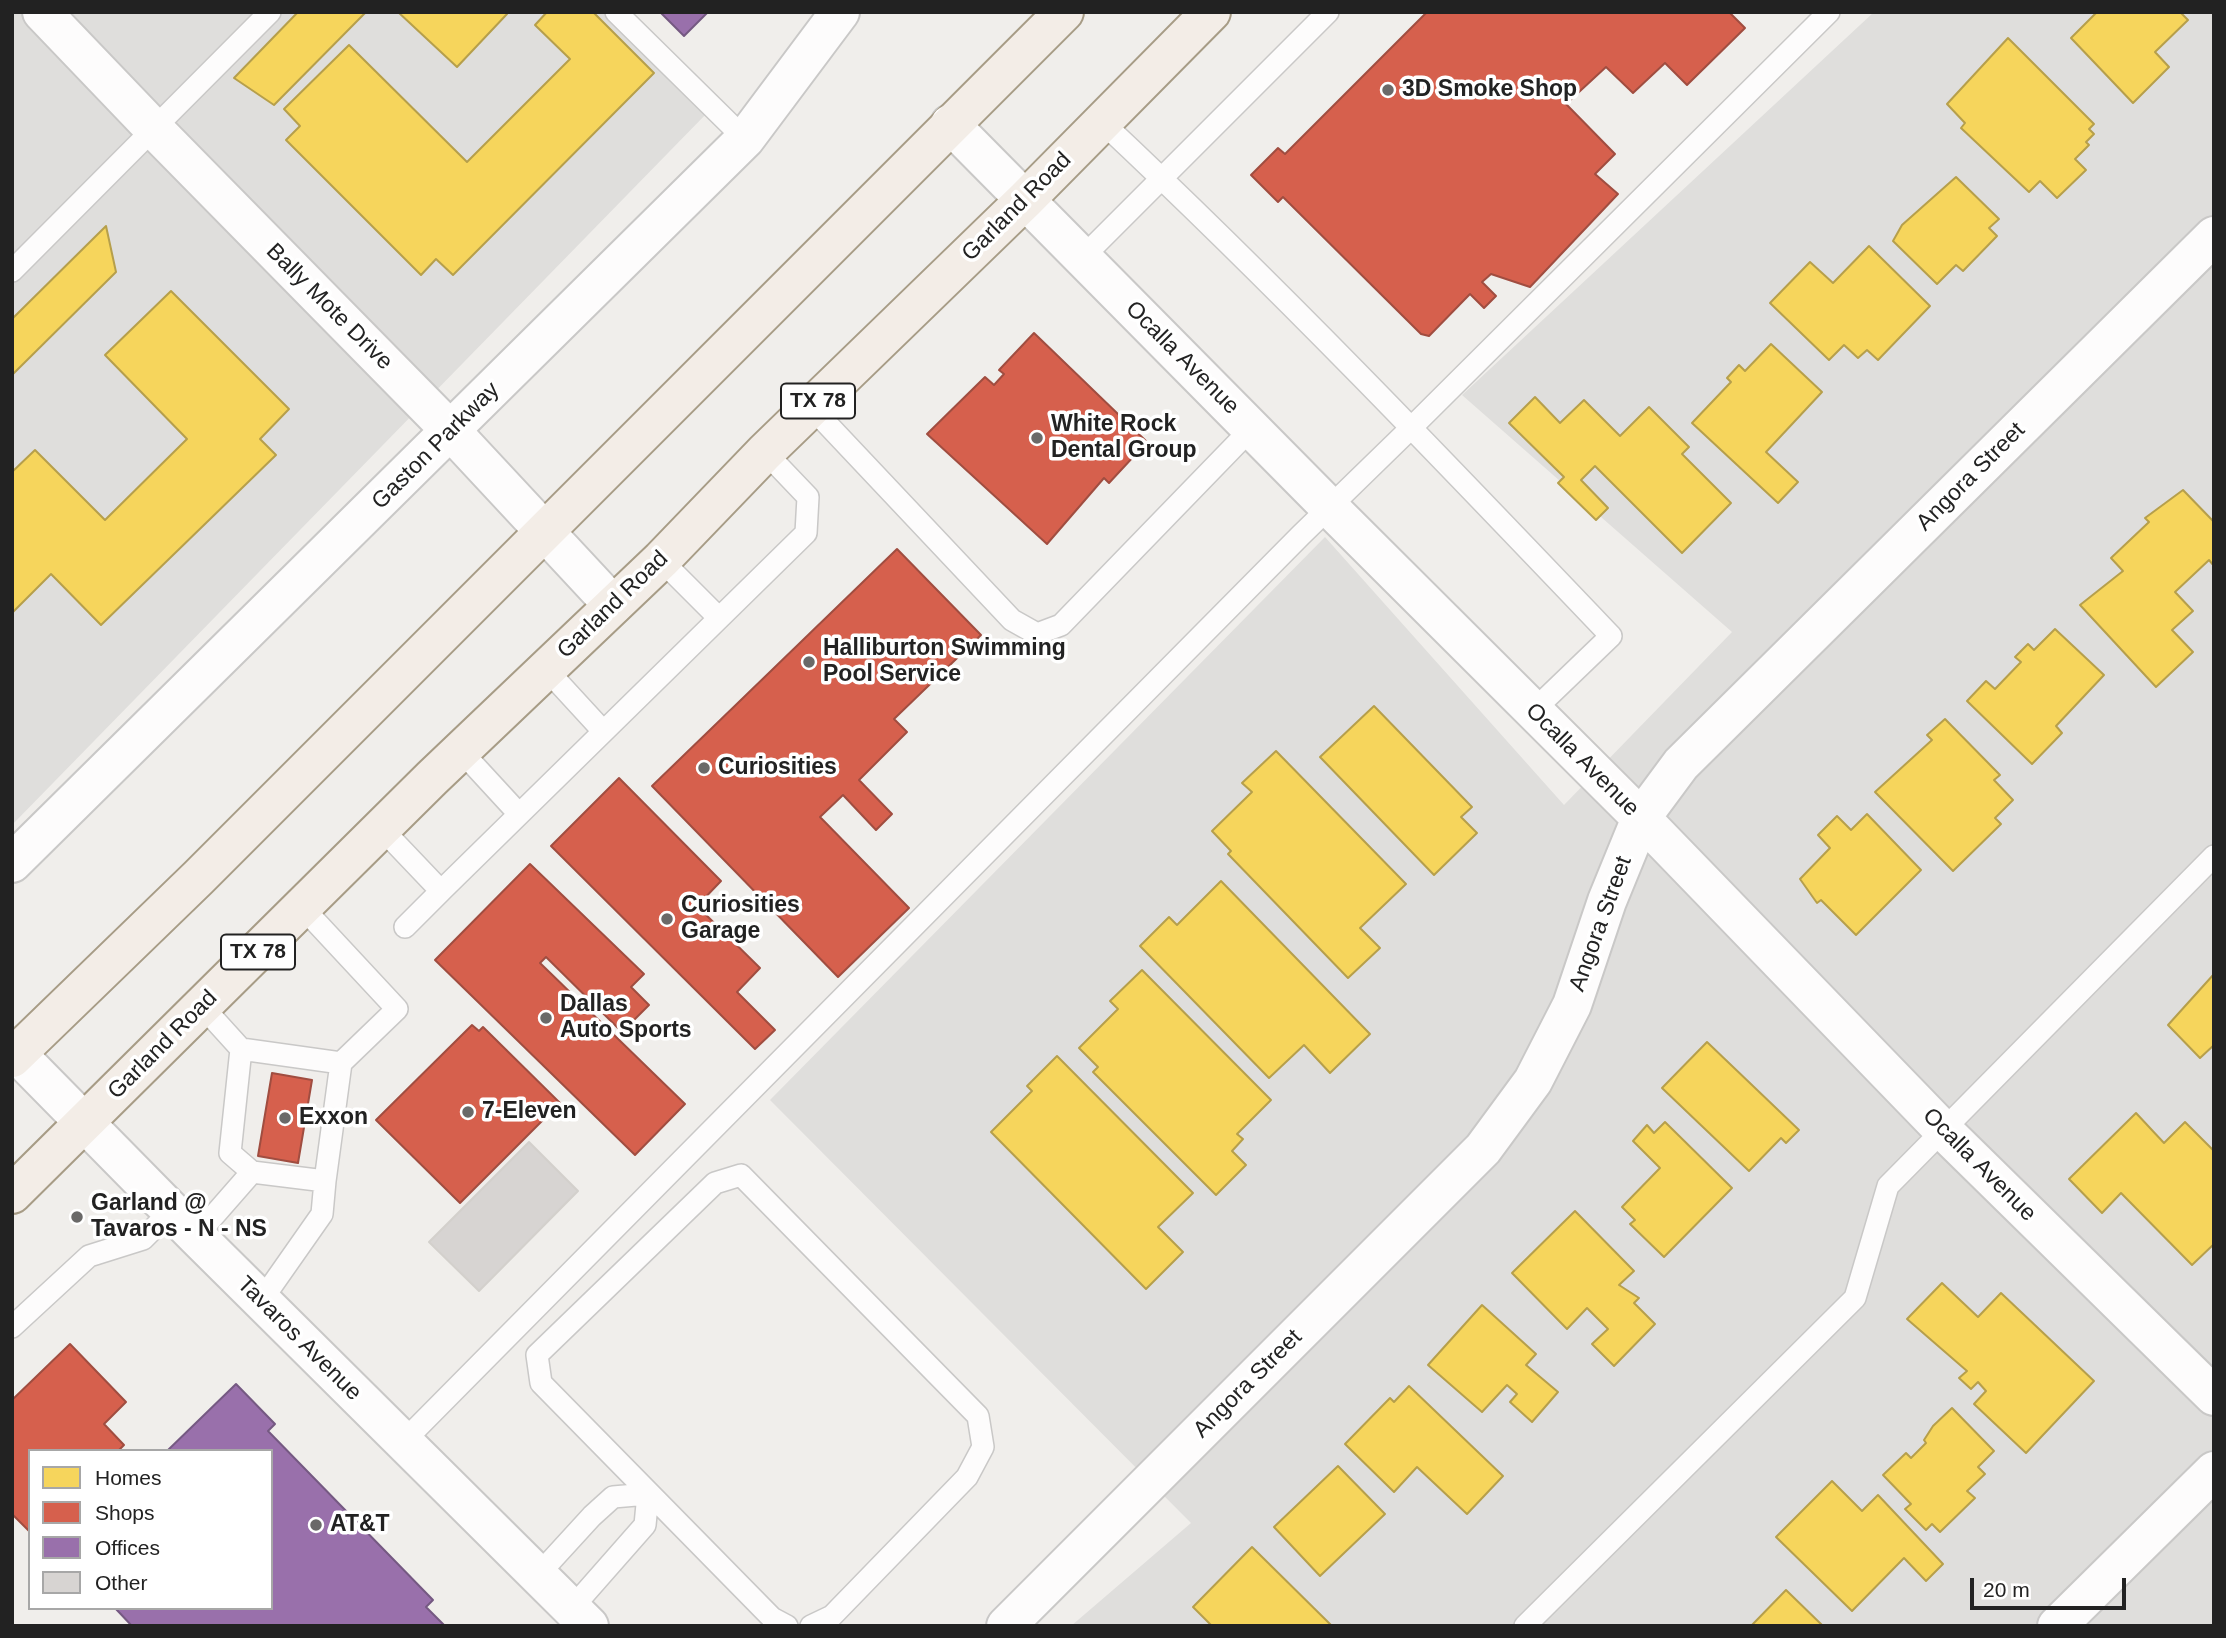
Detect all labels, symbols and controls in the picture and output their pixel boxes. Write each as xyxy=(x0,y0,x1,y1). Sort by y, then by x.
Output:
place label: 3D Smoke Shop xyxy=(1402,76,1577,104)
marker: 3D Smoke Shop xyxy=(1380,82,1396,98)
street label: Garland Road xyxy=(957,147,1077,267)
street label: Bally Mote Drive xyxy=(260,238,398,376)
street label: Ocalla Avenue xyxy=(1120,296,1244,420)
street label: Gaston Parkway xyxy=(367,377,505,515)
road number: TX 78 xyxy=(781,384,855,418)
place label: White Rock Dental Group xyxy=(1051,411,1197,465)
street label: Angora Street xyxy=(1911,417,2031,537)
marker: White Rock Dental Group xyxy=(1029,430,1045,446)
street label: Garland Road xyxy=(552,545,674,665)
place label: Halliburton Swimming Pool Service xyxy=(823,635,1066,689)
marker: Halliburton Swimming Pool Service xyxy=(801,654,817,670)
street label: Ocalla Avenue xyxy=(1520,698,1644,822)
place label: Curiosities xyxy=(718,754,837,782)
marker: Curiosities xyxy=(696,760,712,776)
street label: Angora Street xyxy=(1564,853,1638,995)
place label: Curiosities Garage xyxy=(681,892,800,946)
marker: Curiosities Garage xyxy=(659,911,675,927)
road number: TX 78 xyxy=(221,934,295,970)
street label: Garland Road xyxy=(103,985,223,1105)
place label: Dallas Auto Sports xyxy=(560,991,692,1045)
marker: Dallas Auto Sports xyxy=(538,1010,554,1026)
place label: 7-Eleven xyxy=(482,1098,577,1126)
street label: Ocalla Avenue xyxy=(1917,1103,2041,1227)
place label: Exxon xyxy=(299,1104,368,1132)
marker: 7-Eleven xyxy=(460,1104,476,1120)
marker: Exxon xyxy=(277,1110,293,1126)
place label: Garland @ Tavaros - N - NS xyxy=(91,1190,267,1244)
marker: Garland @ Tavaros - N - NS xyxy=(69,1209,85,1225)
street label: Tavaros Avenue xyxy=(231,1271,367,1407)
street label: Angora Street xyxy=(1188,1324,1308,1444)
legend xyxy=(28,1449,273,1610)
text: Homes xyxy=(95,1466,162,1489)
text: Shops xyxy=(95,1501,155,1524)
place label: AT&T xyxy=(330,1511,390,1539)
marker: AT&T xyxy=(308,1517,324,1533)
text: Offices xyxy=(95,1536,160,1559)
scale bar xyxy=(1974,1564,2130,1608)
text: Other xyxy=(95,1571,148,1594)
text: 20 m xyxy=(1983,1578,2030,1601)

